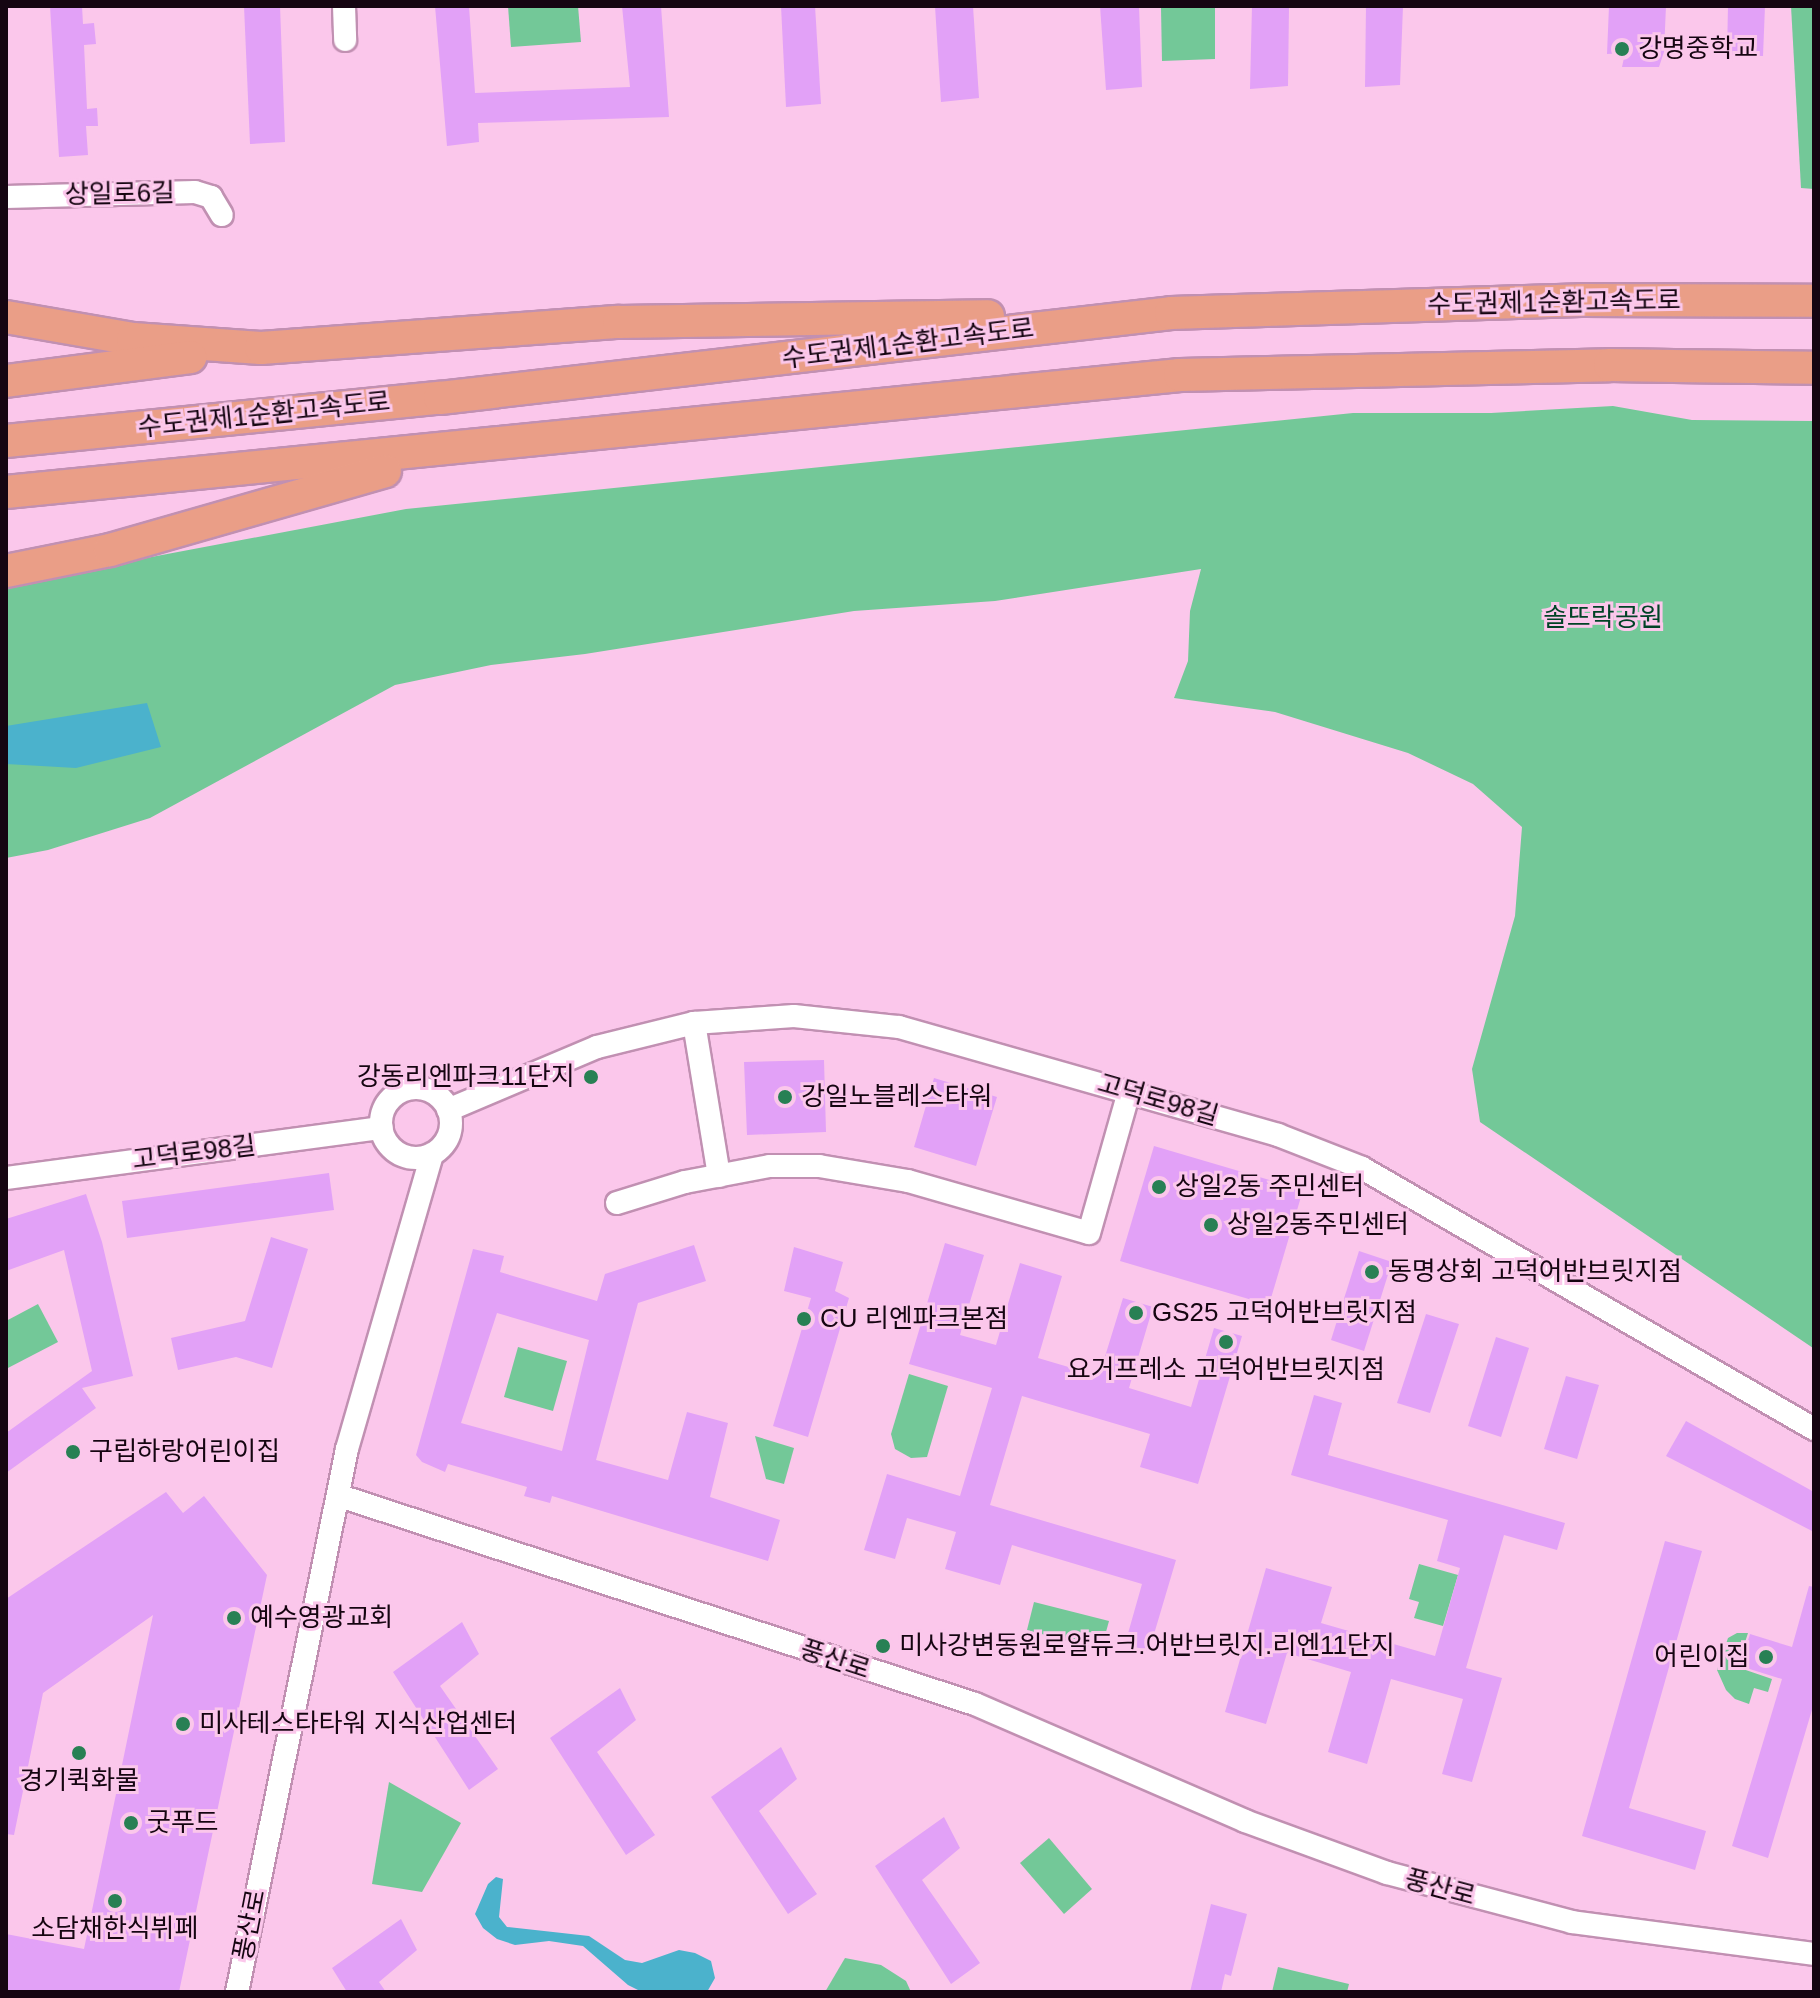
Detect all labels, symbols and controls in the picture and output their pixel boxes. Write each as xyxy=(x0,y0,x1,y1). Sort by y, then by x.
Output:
place label: 강명중학교 xyxy=(1638,33,1758,65)
marker: 강명중학교 xyxy=(1613,40,1631,58)
street label: 상일로6길 xyxy=(65,177,175,211)
street label: 수도권제1순환고속도로 xyxy=(1427,285,1681,321)
street label: 수도권제1순환고속도로 xyxy=(780,313,1036,375)
street label: 수도권제1순환고속도로 xyxy=(136,386,392,444)
park label: 솔뜨락공원 xyxy=(1543,602,1663,634)
place label: 강동리엔파크11단지 xyxy=(357,1061,575,1093)
marker: 강동리엔파크11단지 xyxy=(582,1068,600,1086)
street label: 고덕로98길 xyxy=(1094,1068,1222,1132)
place label: 강일노블레스타워 xyxy=(801,1081,992,1113)
marker: 강일노블레스타워 xyxy=(776,1088,794,1106)
street label: 고덕로98길 xyxy=(130,1130,258,1176)
place label: 상일2동 주민센터 xyxy=(1175,1171,1364,1203)
marker: 상일2동 주민센터 xyxy=(1150,1178,1168,1196)
place label: 상일2동주민센터 xyxy=(1227,1209,1409,1241)
marker: 상일2동주민센터 xyxy=(1202,1216,1220,1234)
place label: 동명상회 고덕어반브릿지점 xyxy=(1388,1256,1682,1288)
marker: 동명상회 고덕어반브릿지점 xyxy=(1363,1263,1381,1281)
place label: GS25 고덕어반브릿지점 xyxy=(1152,1297,1417,1329)
place label: CU 리엔파크본점 xyxy=(820,1303,1008,1335)
marker: GS25 고덕어반브릿지점 xyxy=(1127,1304,1145,1322)
marker: CU 리엔파크본점 xyxy=(795,1310,813,1328)
marker: 요거프레소 고덕어반브릿지점 xyxy=(1217,1333,1235,1351)
place label: 요거프레소 고덕어반브릿지점 xyxy=(1067,1354,1385,1386)
place label: 구립하랑어린이집 xyxy=(89,1436,280,1468)
marker: 구립하랑어린이집 xyxy=(64,1443,82,1461)
place label: 예수영광교회 xyxy=(250,1602,394,1634)
marker: 예수영광교회 xyxy=(225,1609,243,1627)
place label: 미사강변동원로얄듀크.어반브릿지.리엔11단지 xyxy=(899,1630,1395,1662)
street label: 풍산로 xyxy=(796,1634,874,1686)
marker: 미사강변동원로얄듀크.어반브릿지.리엔11단지 xyxy=(874,1637,892,1655)
place label: 어린이집 xyxy=(1654,1641,1750,1673)
marker: 어린이집 xyxy=(1757,1648,1775,1666)
place label: 미사테스타타워 지식산업센터 xyxy=(199,1708,517,1740)
marker: 미사테스타타워 지식산업센터 xyxy=(174,1715,192,1733)
marker: 경기퀵화물 xyxy=(70,1744,88,1762)
place label: 경기퀵화물 xyxy=(19,1765,139,1797)
place label: 굿푸드 xyxy=(147,1807,219,1839)
marker: 굿푸드 xyxy=(122,1814,140,1832)
street label: 풍산로 xyxy=(1401,1864,1479,1912)
street label: 풍산로 xyxy=(228,1887,272,1963)
marker: 소담채한식뷔페 xyxy=(106,1892,124,1910)
place label: 소담채한식뷔페 xyxy=(31,1913,199,1945)

